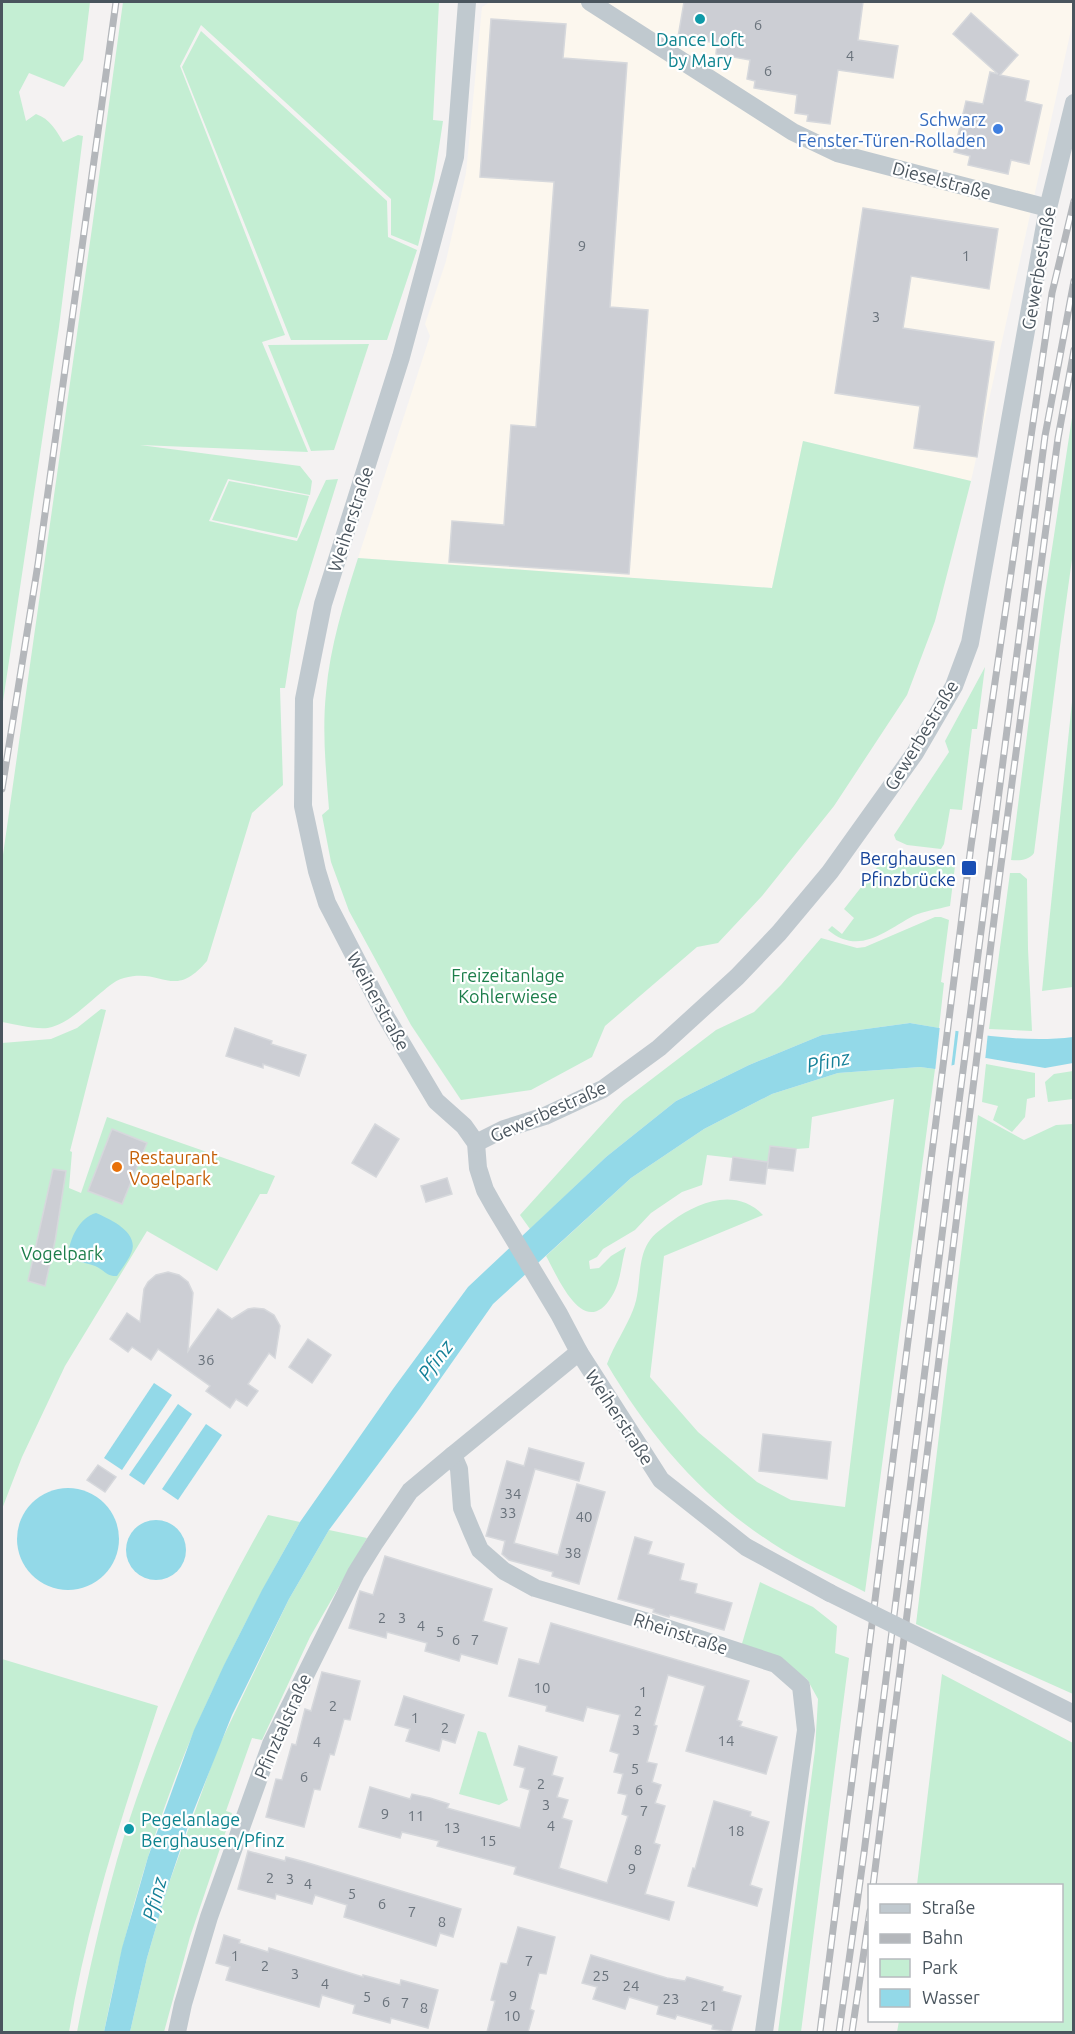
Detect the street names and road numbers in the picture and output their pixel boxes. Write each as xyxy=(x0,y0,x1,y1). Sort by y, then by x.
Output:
street label: Dieselstraße xyxy=(891,157,993,203)
street label: Gewerbestraße xyxy=(1017,205,1059,331)
street label: Weiherstraße xyxy=(324,464,376,574)
street label: Gewerbestraße xyxy=(880,676,962,794)
street label: Weiherstraße xyxy=(344,948,414,1054)
street label: Gewerbestraße xyxy=(487,1076,609,1146)
street label: Weiherstraße xyxy=(582,1366,658,1468)
street label: Rheinstraße xyxy=(631,1608,731,1658)
street label: Pfinztalstraße xyxy=(250,1670,314,1782)

